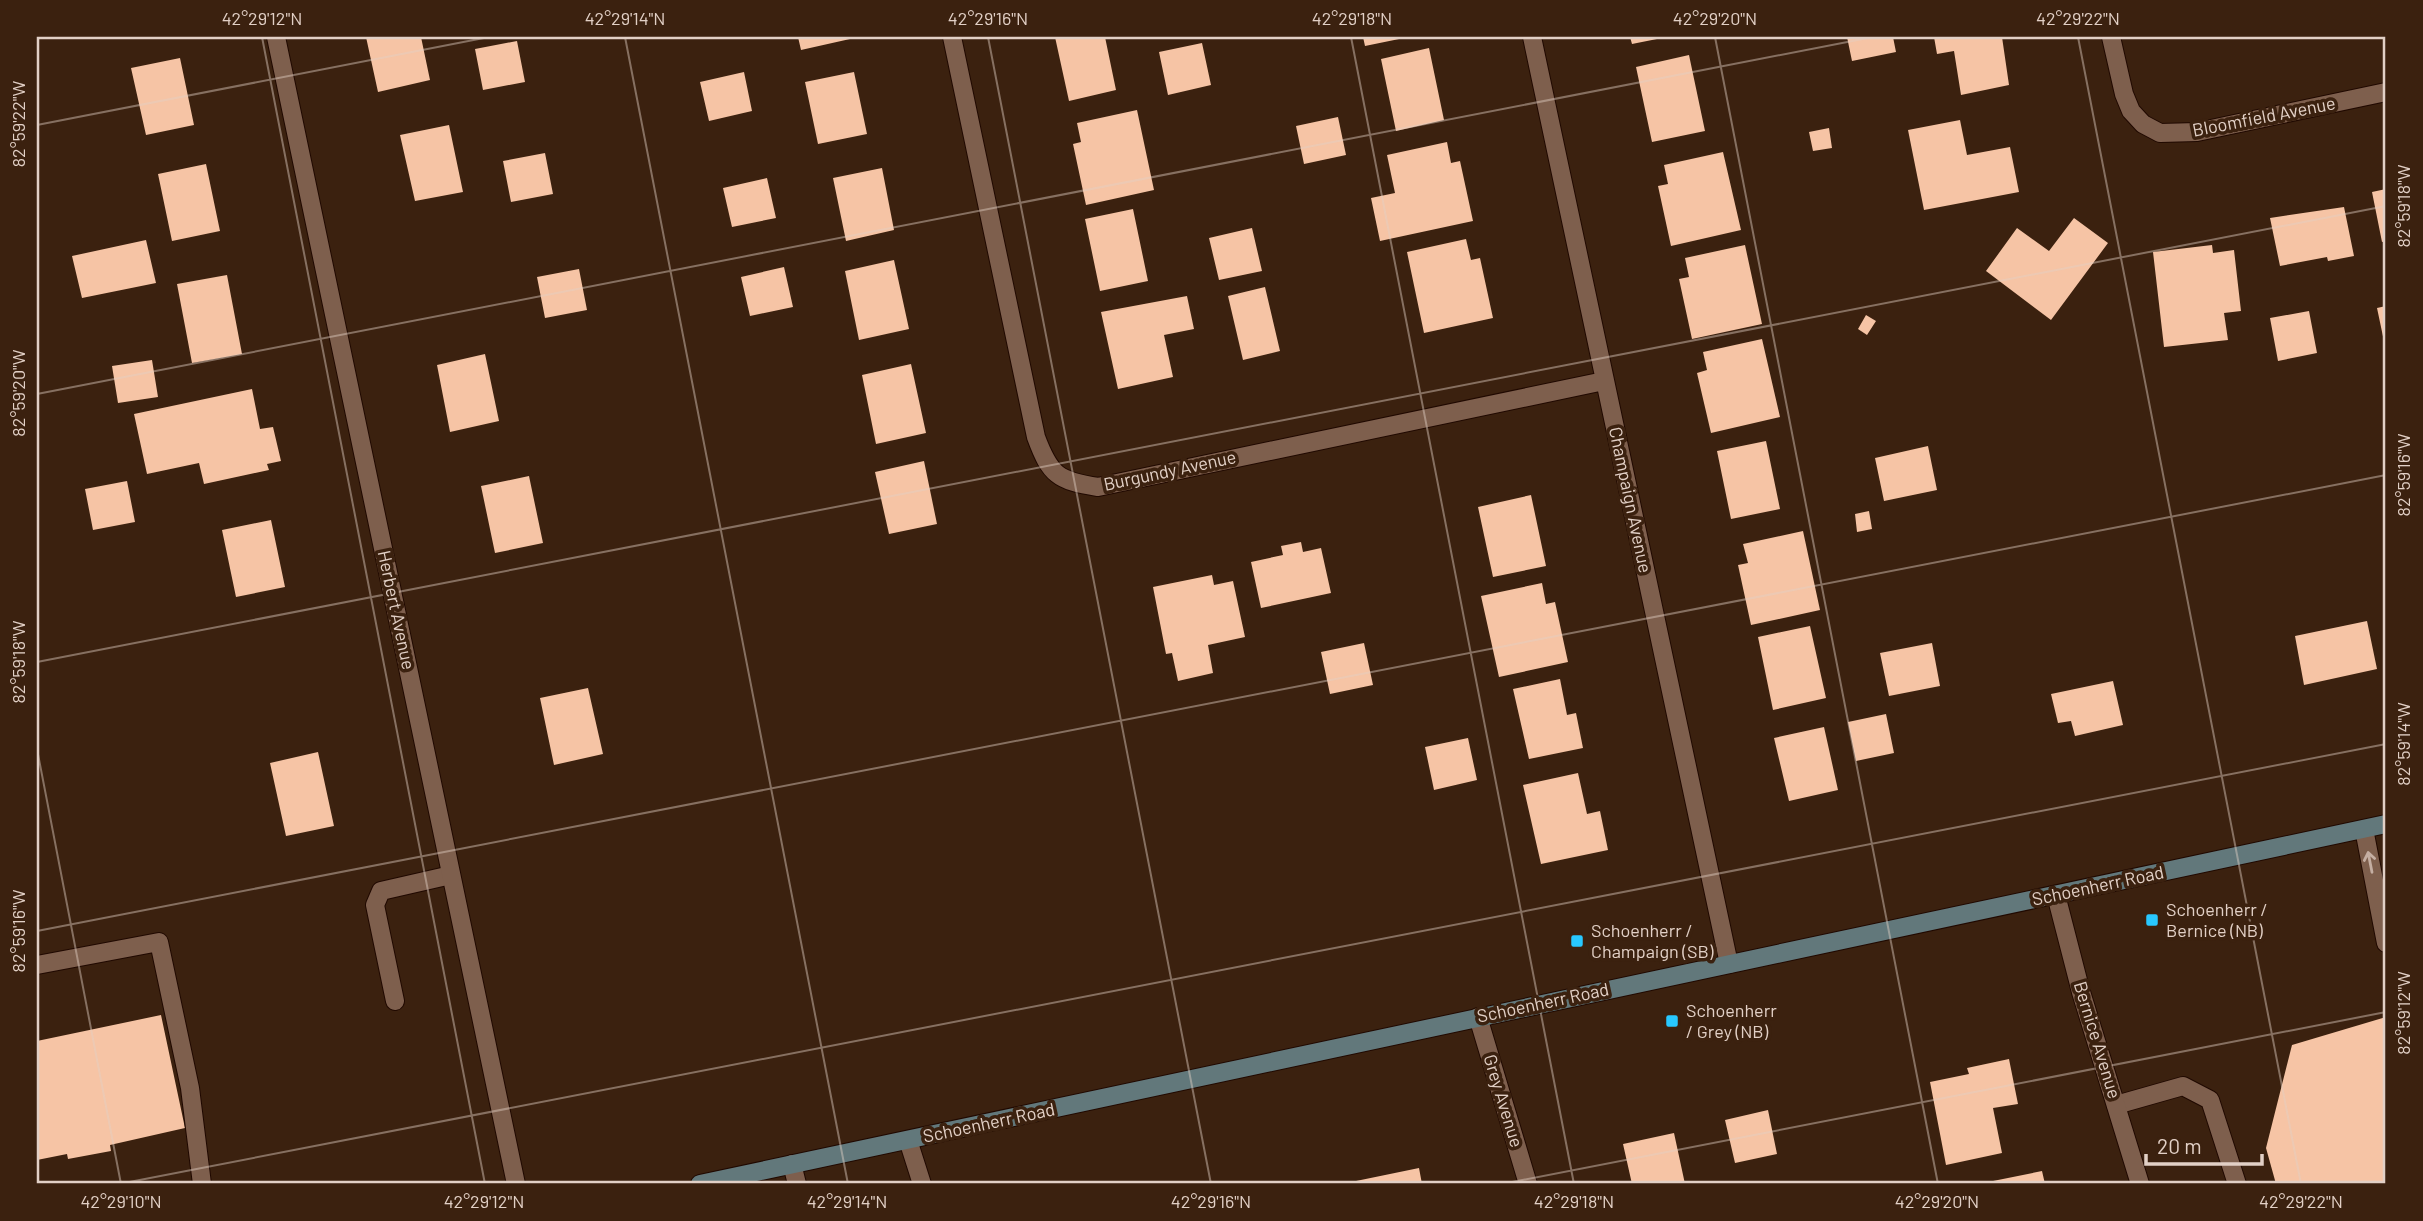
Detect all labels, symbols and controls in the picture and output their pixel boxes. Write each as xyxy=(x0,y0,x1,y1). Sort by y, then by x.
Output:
text: 42°29'12"N xyxy=(222,7,302,29)
text: 42°29'14"N xyxy=(585,7,665,29)
text: 42°29'16"N xyxy=(948,7,1028,29)
text: 42°29'18"N xyxy=(1312,7,1392,29)
text: 42°29'20"N xyxy=(1673,7,1757,29)
text: 42°29'22"N xyxy=(2036,7,2120,29)
text: 82°59'22"W xyxy=(7,80,29,167)
street label: Bloomfield Avenue xyxy=(2190,91,2337,141)
text: 82°59'18"W xyxy=(2392,164,2414,248)
text: 82°59'20"W xyxy=(7,349,29,437)
street label: Champaign Avenue xyxy=(1605,425,1657,575)
text: 82°59'16"W xyxy=(2392,433,2414,517)
street label: Burgundy Avenue xyxy=(1102,445,1238,495)
street label: Herbert Avenue xyxy=(374,548,420,671)
text: 82°59'18"W xyxy=(7,620,29,704)
text: 82°59'14"W xyxy=(2392,702,2414,786)
one-way arrow xyxy=(2363,851,2376,874)
street label: Schoenherr Road xyxy=(2030,860,2166,910)
text: 82°59'16"W xyxy=(7,889,29,973)
place label: Schoenherr / Bernice (NB) xyxy=(2166,898,2268,941)
marker: Schoenherr / Bernice (NB) xyxy=(2144,912,2160,928)
place label: Schoenherr / Champaign (SB) xyxy=(1591,919,1714,962)
marker: Schoenherr / Champaign (SB) xyxy=(1569,933,1585,949)
text: 82°59'12"W xyxy=(2392,971,2414,1055)
street label: Schoenherr Road xyxy=(1475,977,1611,1027)
street label: Bernice Avenue xyxy=(2070,978,2126,1101)
place label: Schoenherr / Grey (NB) xyxy=(1686,999,1777,1042)
marker: Schoenherr / Grey (NB) xyxy=(1664,1013,1680,1029)
street label: Grey Avenue xyxy=(1479,1052,1529,1150)
street label: Schoenherr Road xyxy=(921,1097,1057,1147)
scale bar xyxy=(2146,1123,2262,1167)
text: 20 m xyxy=(2157,1133,2202,1158)
text: 42°29'10"N xyxy=(80,1190,162,1212)
text: 42°29'12"N xyxy=(444,1190,524,1212)
text: 42°29'14"N xyxy=(807,1190,887,1212)
text: 42°29'16"N xyxy=(1171,1190,1251,1212)
text: 42°29'18"N xyxy=(1534,1190,1614,1212)
text: 42°29'20"N xyxy=(1895,1190,1979,1212)
text: 42°29'22"N xyxy=(2259,1190,2343,1212)

